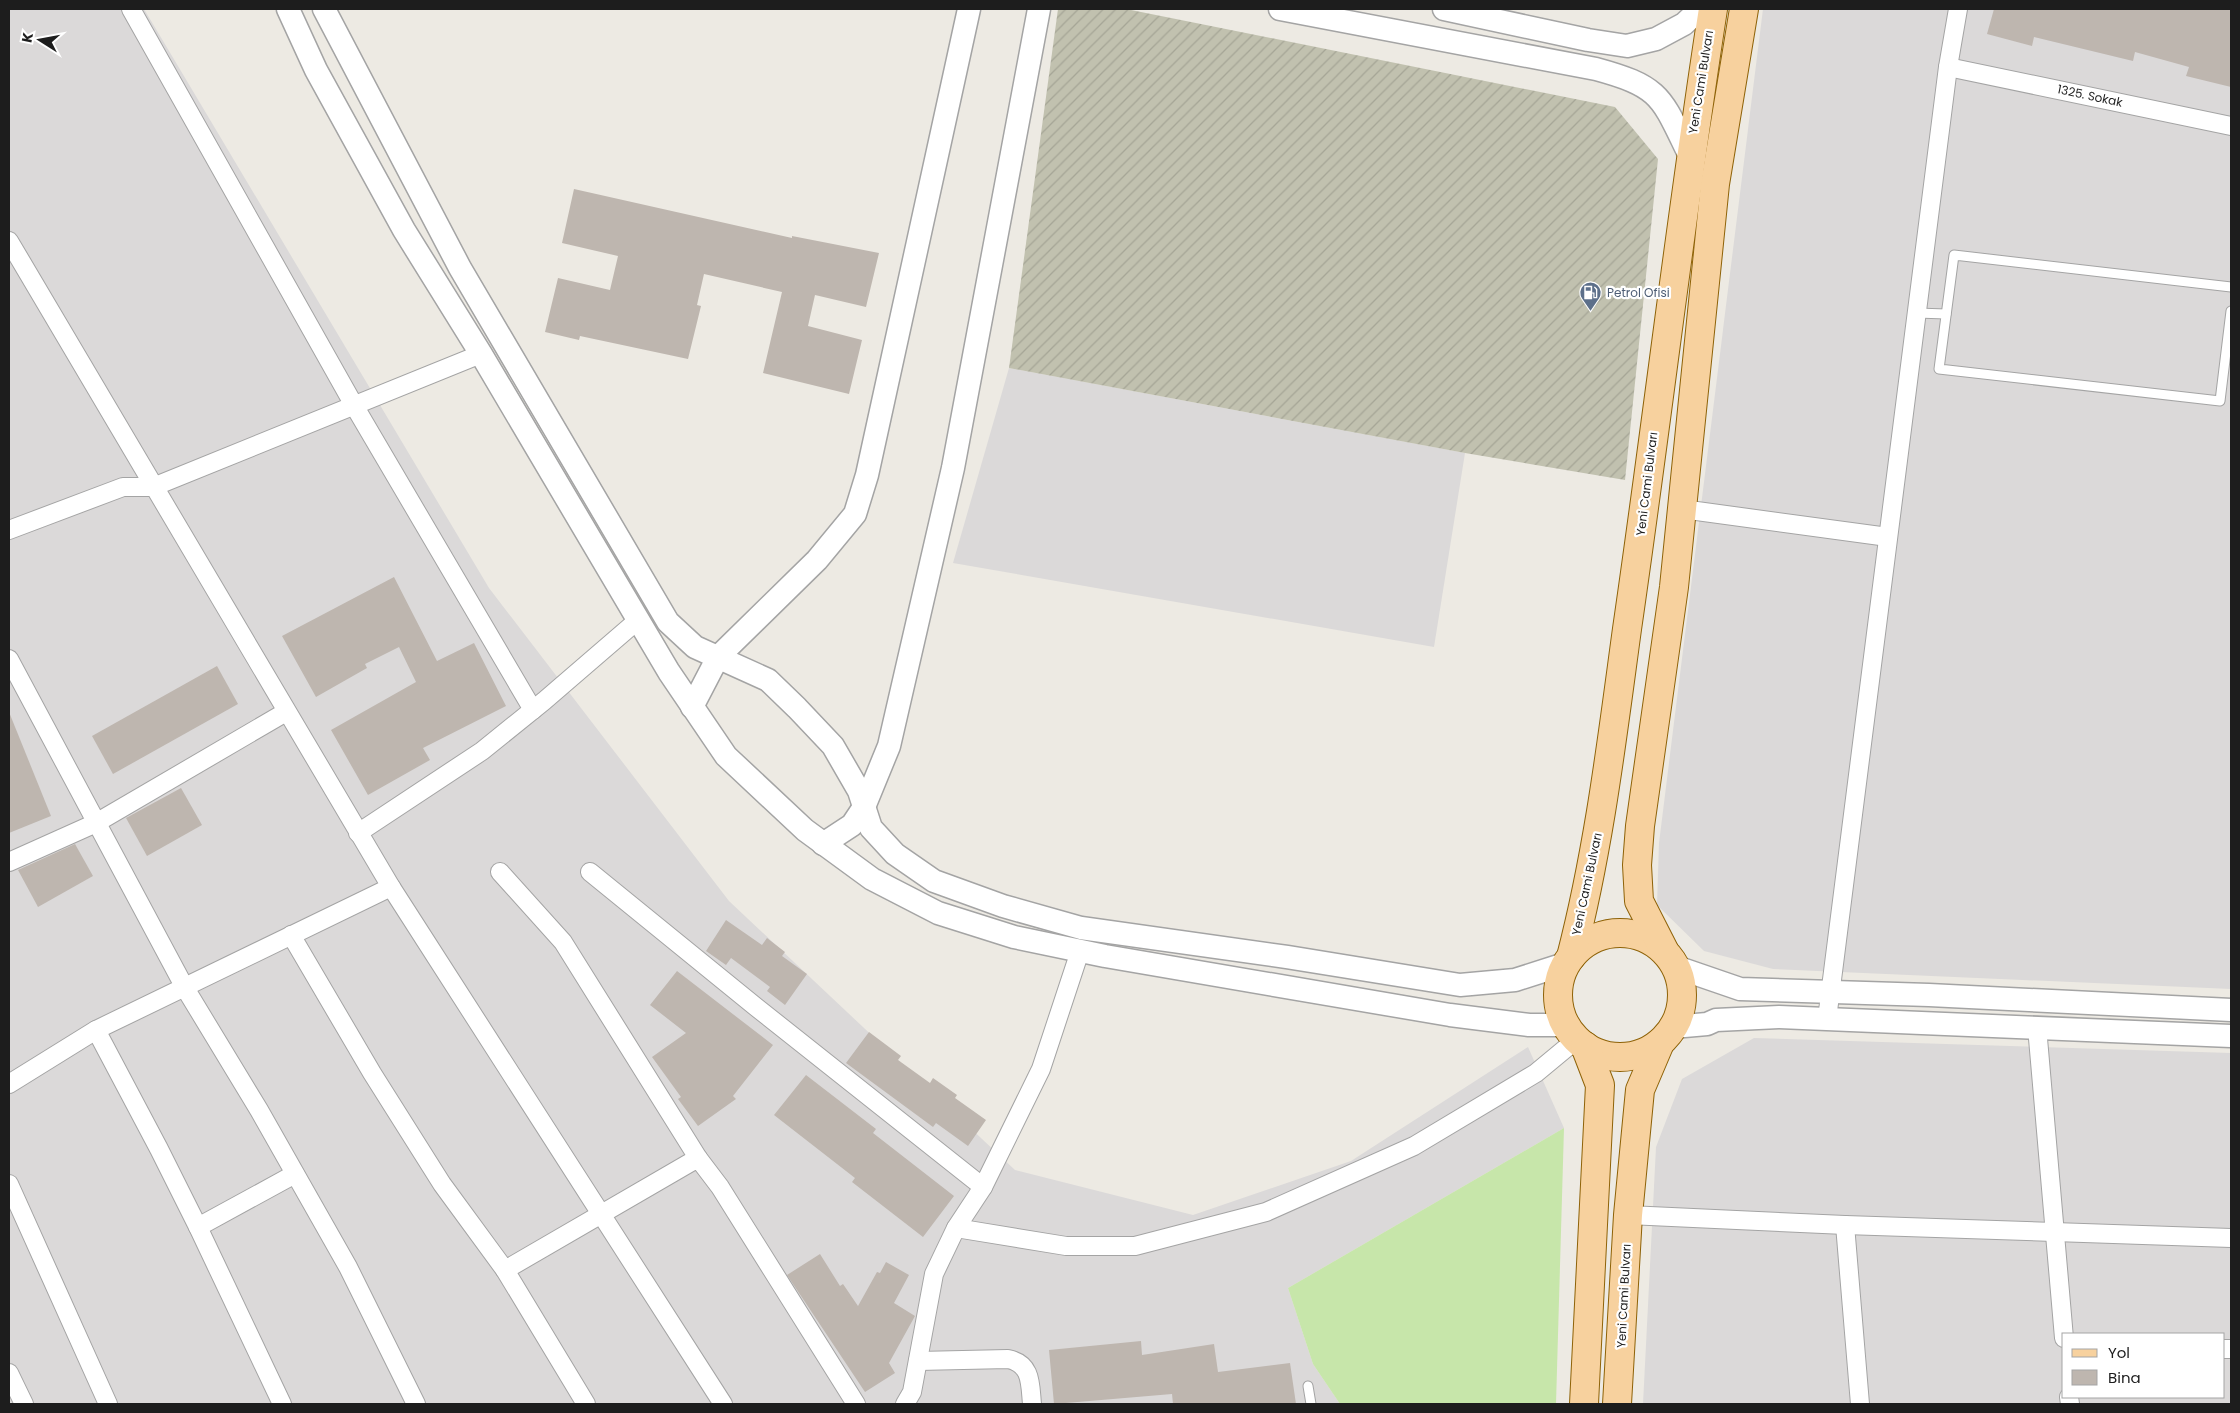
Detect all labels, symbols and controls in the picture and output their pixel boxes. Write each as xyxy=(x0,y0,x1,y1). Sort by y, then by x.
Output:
north arrow xyxy=(15,15,65,65)
street label: Yeni Cami Bulvarı xyxy=(1684,29,1717,135)
text: K xyxy=(16,31,38,44)
street label: 1325. Sokak xyxy=(2056,80,2125,111)
fuel station icon: Petrol Ofisi xyxy=(1579,281,1603,312)
place label: Petrol Ofisi xyxy=(1607,284,1670,301)
street label: Yeni Cami Bulvarı xyxy=(1632,431,1661,537)
street label: Yeni Cami Bulvarı xyxy=(1567,831,1606,937)
street label: Yeni Cami Bulvarı xyxy=(1612,1243,1635,1349)
legend xyxy=(2062,1333,2225,1398)
text: Yol xyxy=(2108,1342,2130,1363)
text: Bina xyxy=(2108,1367,2141,1388)

